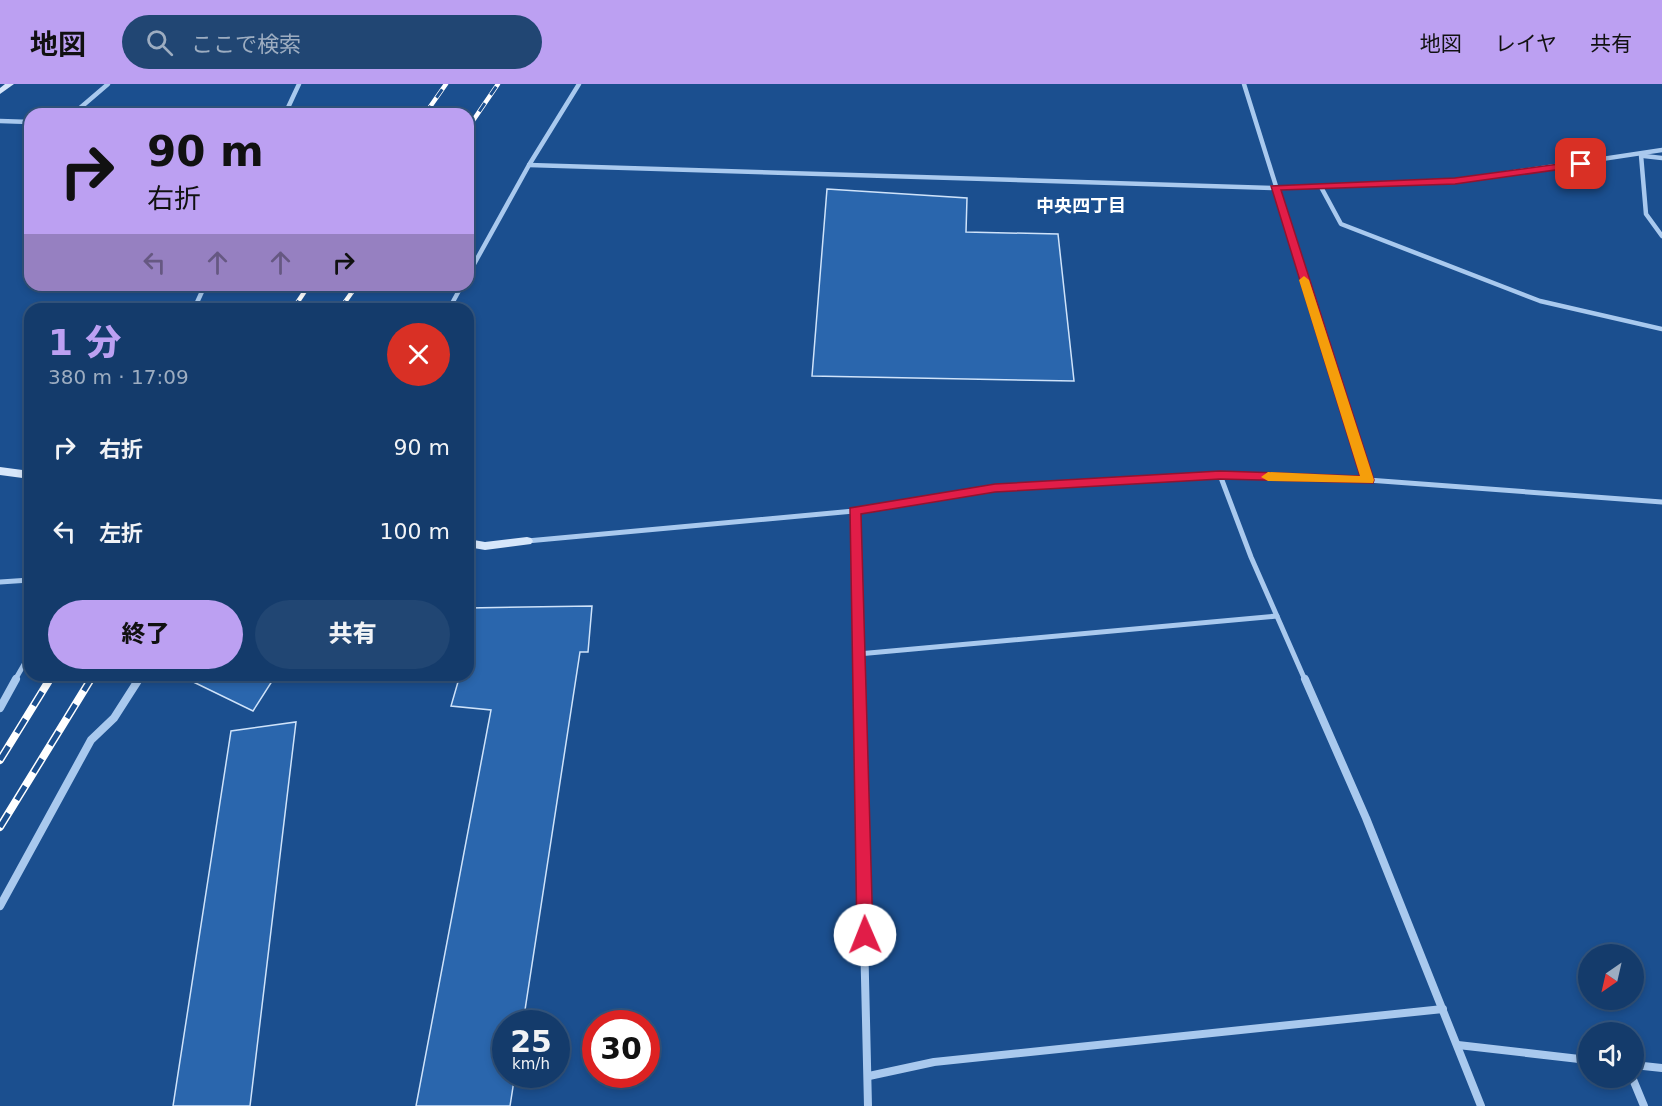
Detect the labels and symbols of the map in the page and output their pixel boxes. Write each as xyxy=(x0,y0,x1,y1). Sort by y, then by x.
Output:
pin xyxy=(1555,138,1606,189)
district label: 中央四丁目 xyxy=(1036,195,1126,216)
position arrow xyxy=(833,903,897,967)
north arrow xyxy=(1578,944,1644,1010)
speed limit sign: 30 xyxy=(582,1010,660,1088)

